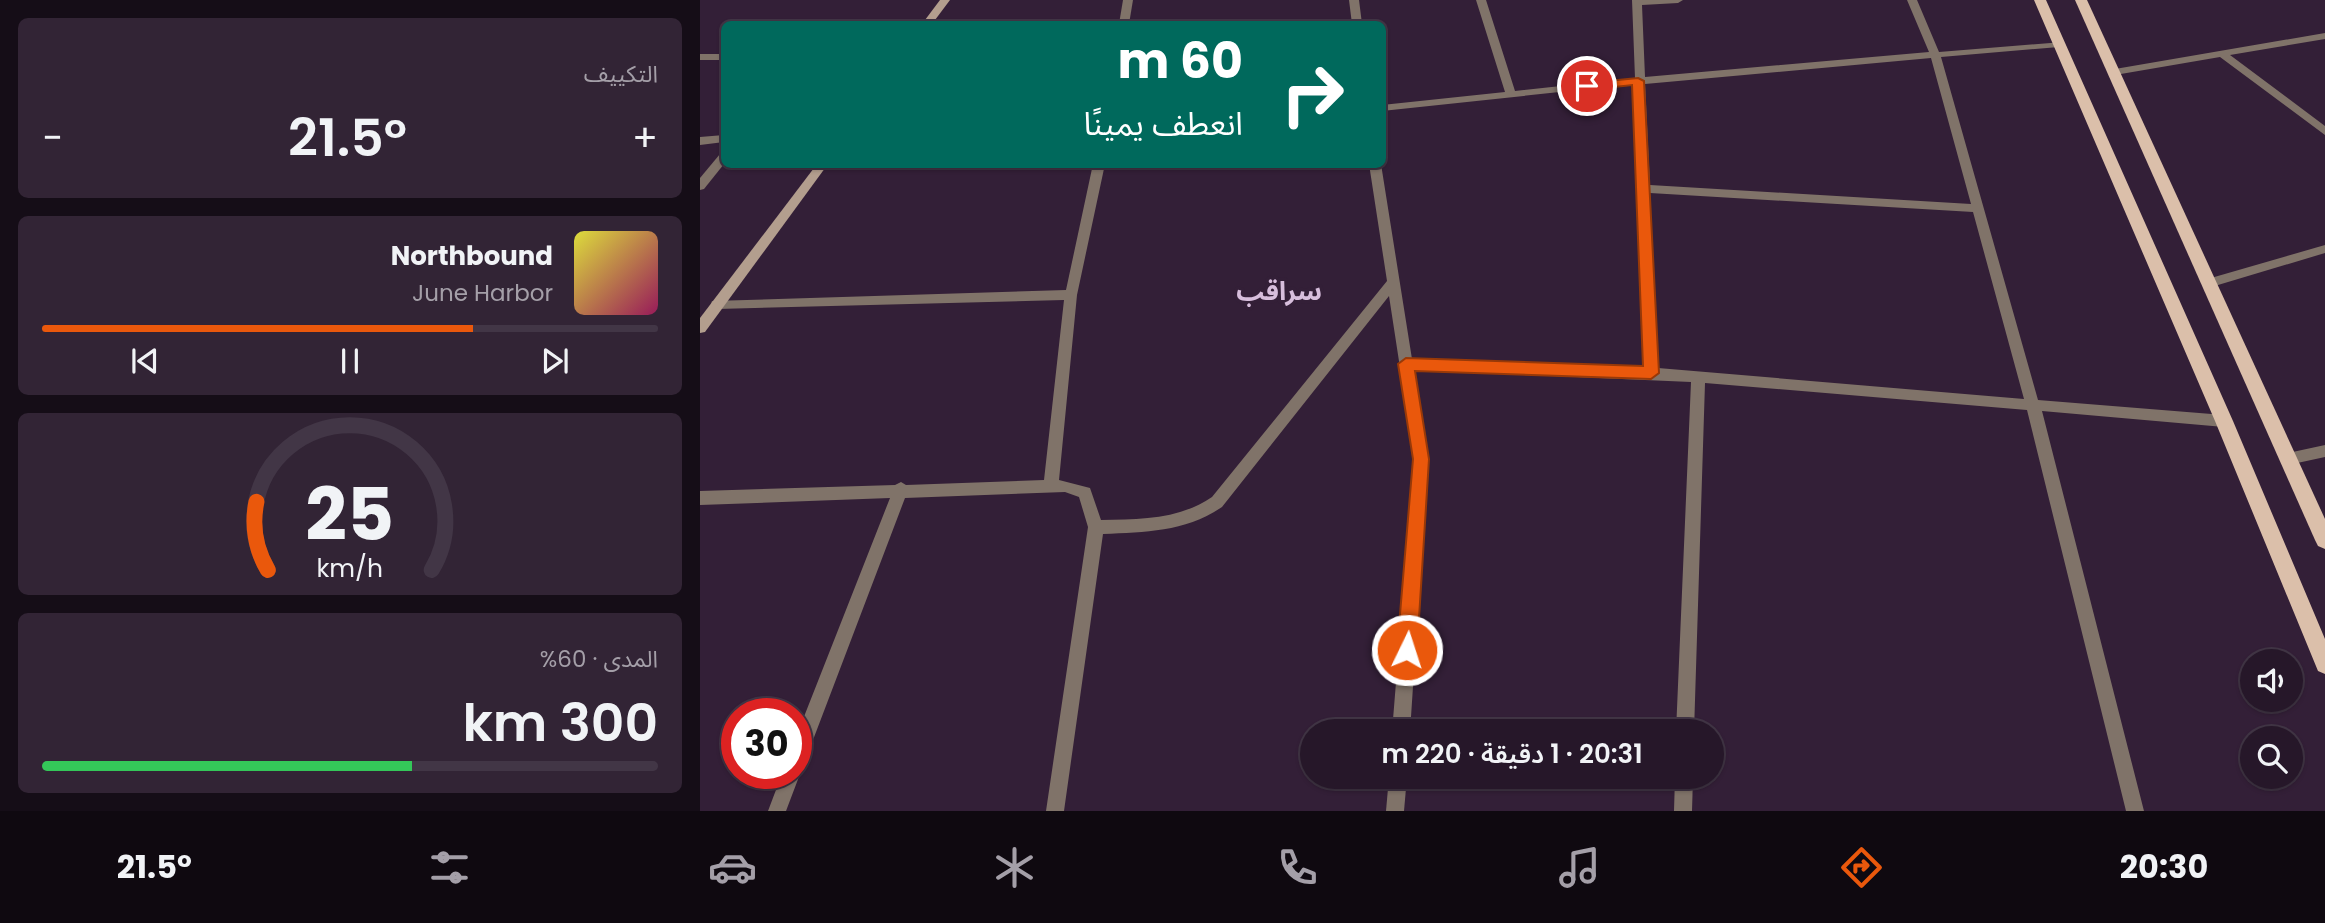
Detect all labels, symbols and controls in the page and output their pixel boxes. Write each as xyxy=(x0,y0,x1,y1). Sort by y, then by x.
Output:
text: 60 m xyxy=(1118,27,1243,95)
icon: right xyxy=(1267,49,1358,140)
pin xyxy=(1557,56,1617,116)
text: التكييف xyxy=(584,58,658,90)
icon: arrive xyxy=(1568,67,1606,105)
text: 21.5° xyxy=(288,101,407,174)
text: انعطف يمينًا xyxy=(1083,101,1243,146)
text: − xyxy=(42,111,63,164)
text: + xyxy=(632,111,658,164)
text: Northbound xyxy=(391,238,553,274)
district label: سراقب xyxy=(1236,273,1322,309)
text: June Harbor xyxy=(412,277,553,309)
icon: previous xyxy=(126,342,164,380)
icon: pause xyxy=(331,342,369,380)
icon: next xyxy=(536,342,574,380)
text: 25 xyxy=(306,465,394,566)
text: km/h xyxy=(317,551,383,586)
position arrow xyxy=(1370,613,1444,687)
text: المدى · 60% xyxy=(540,643,658,675)
map controls xyxy=(2240,649,2303,789)
button: sound xyxy=(2240,649,2303,712)
text: 300 km xyxy=(462,686,658,759)
speed limit sign: 30 xyxy=(721,698,812,789)
button: search xyxy=(2240,726,2303,789)
text: 20:31 · 1 دقيقة · 220 m xyxy=(1381,736,1643,772)
icon: filters xyxy=(425,843,474,892)
icon: car xyxy=(708,843,757,892)
icon: climate xyxy=(990,843,1039,892)
icon: phone xyxy=(1273,843,1322,892)
icon: music xyxy=(1555,843,1604,892)
icon: directions xyxy=(1837,843,1886,892)
text: 21.5° xyxy=(117,844,192,889)
text: 20:30 xyxy=(2120,844,2208,889)

